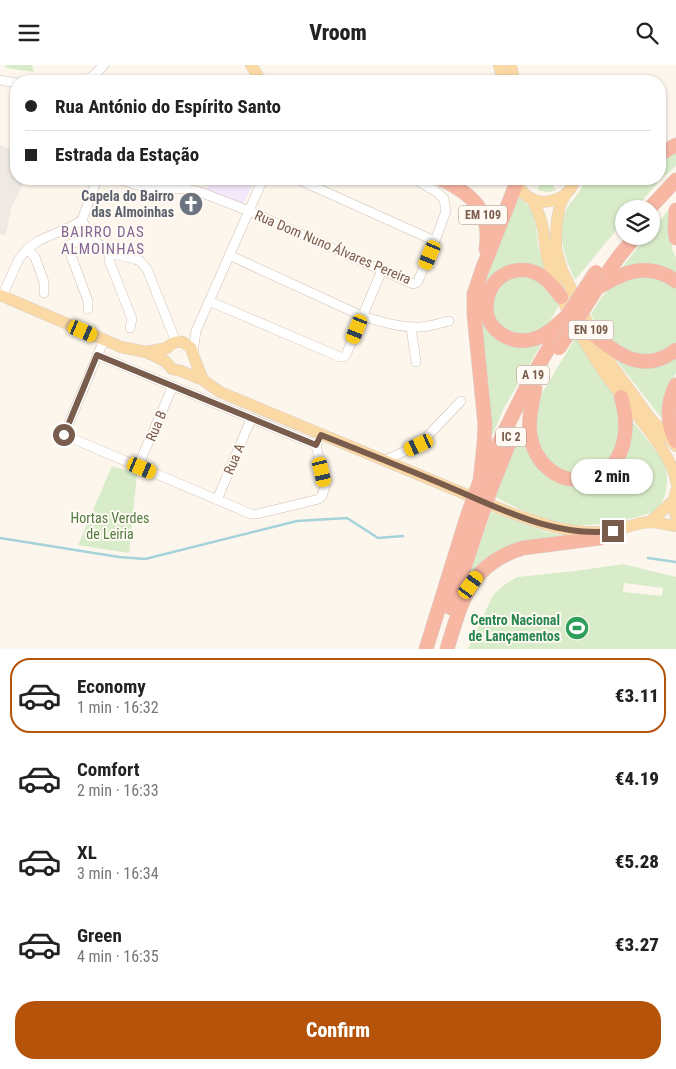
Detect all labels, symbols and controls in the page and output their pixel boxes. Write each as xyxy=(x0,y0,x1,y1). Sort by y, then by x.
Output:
icon: menu xyxy=(15,19,43,47)
icon: search xyxy=(633,19,661,47)
text: Vroom xyxy=(309,20,367,45)
text: Rua António do Espírito Santo xyxy=(55,95,281,118)
text: Estrada da Estação xyxy=(55,143,199,166)
place label: Capela do Bairro das Almoinhas xyxy=(81,188,174,220)
church icon: Capela do Bairro das Almoinhas xyxy=(178,191,204,217)
map controls xyxy=(615,200,660,245)
button: layers xyxy=(615,200,660,245)
road number: EM 109 xyxy=(459,205,507,225)
street label: Rua Dom Nuno Álvares Pereira xyxy=(252,206,414,287)
district label: BAIRRO DAS ALMOINHAS xyxy=(61,223,145,258)
car xyxy=(417,238,442,272)
car xyxy=(344,312,369,346)
car xyxy=(66,318,99,344)
road number: EN 109 xyxy=(568,321,614,339)
road number: A 19 xyxy=(517,365,549,385)
street label: Rua B xyxy=(142,408,170,444)
route start xyxy=(53,424,75,446)
road number: IC 2 xyxy=(496,427,526,447)
car xyxy=(402,432,435,458)
street label: Rua A xyxy=(220,441,248,477)
car xyxy=(125,455,158,481)
car xyxy=(311,456,332,488)
callout: 2 min xyxy=(572,459,654,493)
text: 2 min xyxy=(594,467,630,486)
park label: Hortas Verdes de Leiria xyxy=(71,510,149,542)
route end xyxy=(602,520,624,542)
car xyxy=(456,568,485,602)
place label: Centro Nacional de Lançamentos xyxy=(469,612,560,644)
sports icon: Centro Nacional de Lançamentos xyxy=(564,615,590,641)
icon: car xyxy=(17,673,62,718)
text: Economy xyxy=(77,675,146,698)
text: €3.11 xyxy=(615,684,659,707)
text: 1 min · 16:32 xyxy=(77,698,159,717)
icon: car xyxy=(17,756,62,801)
text: Comfort xyxy=(77,758,140,781)
text: €4.19 xyxy=(615,767,659,790)
text: 2 min · 16:33 xyxy=(77,781,159,800)
icon: car xyxy=(17,839,62,884)
text: XL xyxy=(77,841,97,864)
text: €5.28 xyxy=(615,850,659,873)
text: 3 min · 16:34 xyxy=(77,864,159,883)
icon: car xyxy=(17,922,62,967)
text: Green xyxy=(77,924,122,947)
text: €3.27 xyxy=(615,933,659,956)
text: 4 min · 16:35 xyxy=(77,947,159,966)
button: Confirm xyxy=(15,1001,661,1059)

